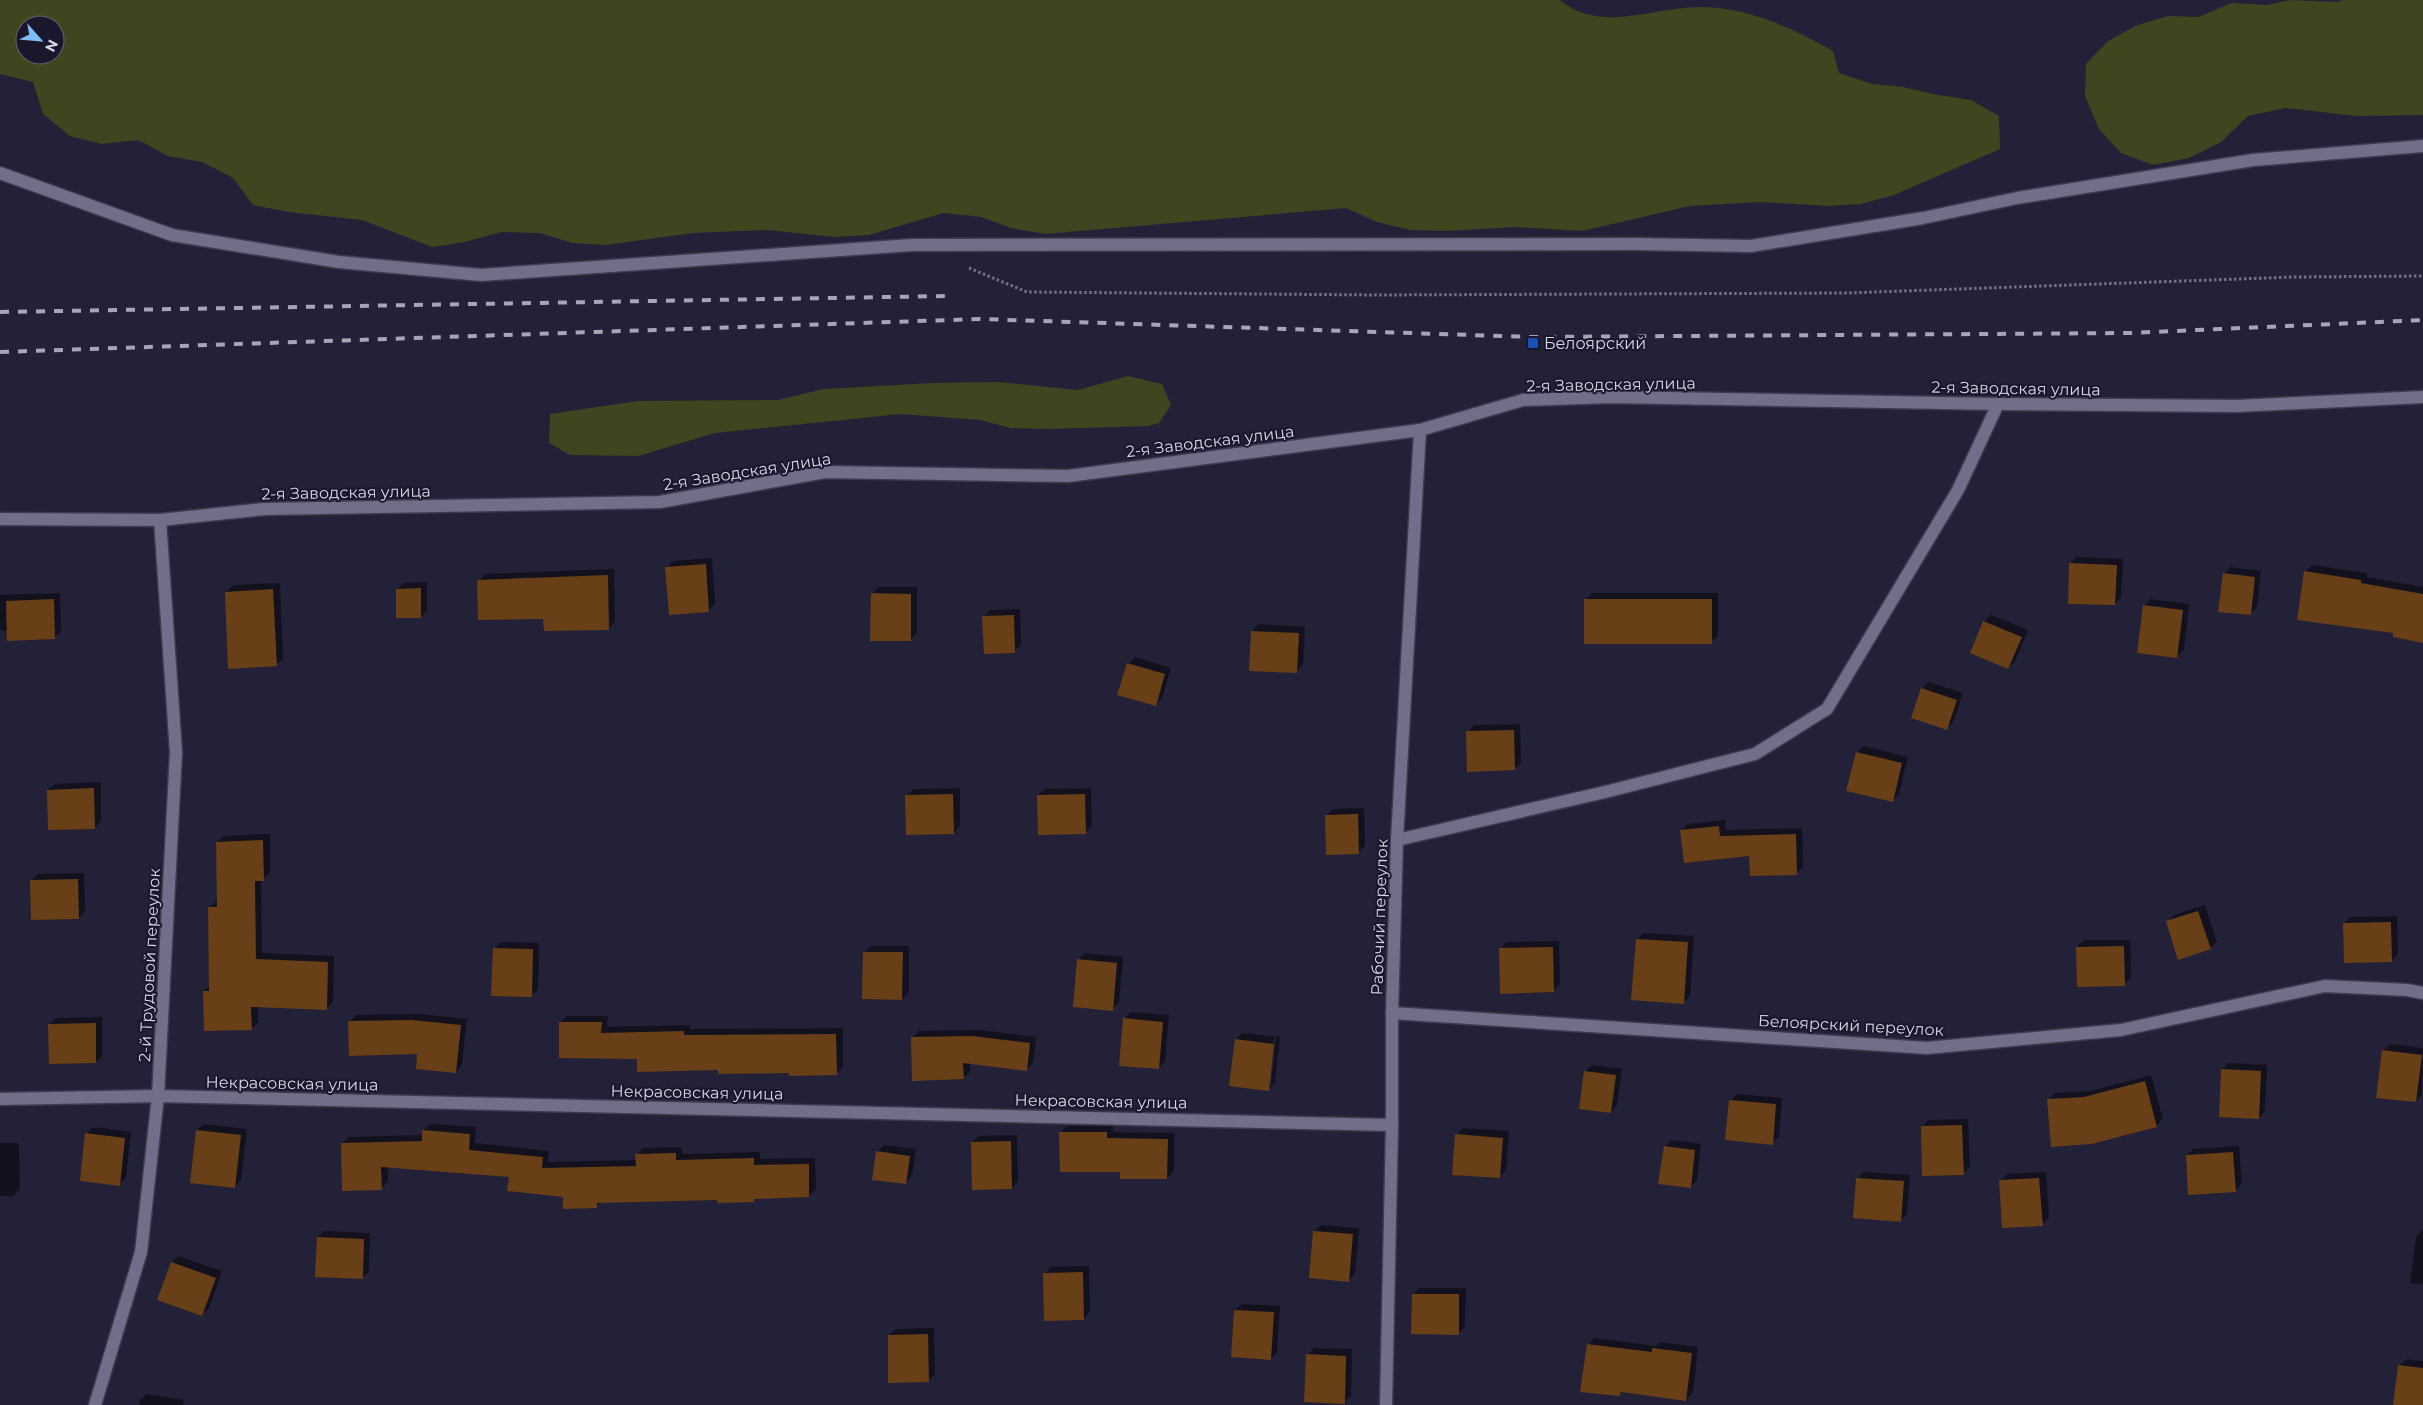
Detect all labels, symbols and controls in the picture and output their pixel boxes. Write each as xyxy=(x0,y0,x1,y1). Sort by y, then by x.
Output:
north arrow xyxy=(15,15,65,65)
text: N xyxy=(41,37,62,55)
place label: Белоярский xyxy=(1544,334,1646,353)
marker: Белоярский xyxy=(1526,336,1540,350)
street label: 2-я Заводская улица xyxy=(1526,374,1696,395)
street label: 2-я Заводская улица xyxy=(1931,378,2101,399)
street label: 2-я Заводская улица xyxy=(1125,422,1295,461)
street label: 2-я Заводская улица xyxy=(662,449,832,494)
street label: 2-я Заводская улица xyxy=(261,482,431,503)
street label: Рабочий переулок xyxy=(1367,838,1392,996)
street label: 2-й Трудовой переулок xyxy=(135,867,164,1062)
street label: Белоярский переулок xyxy=(1758,1011,1945,1040)
street label: Некрасовская улица xyxy=(206,1072,378,1095)
street label: Некрасовская улица xyxy=(611,1081,783,1104)
street label: Некрасовская улица xyxy=(1015,1090,1187,1113)

